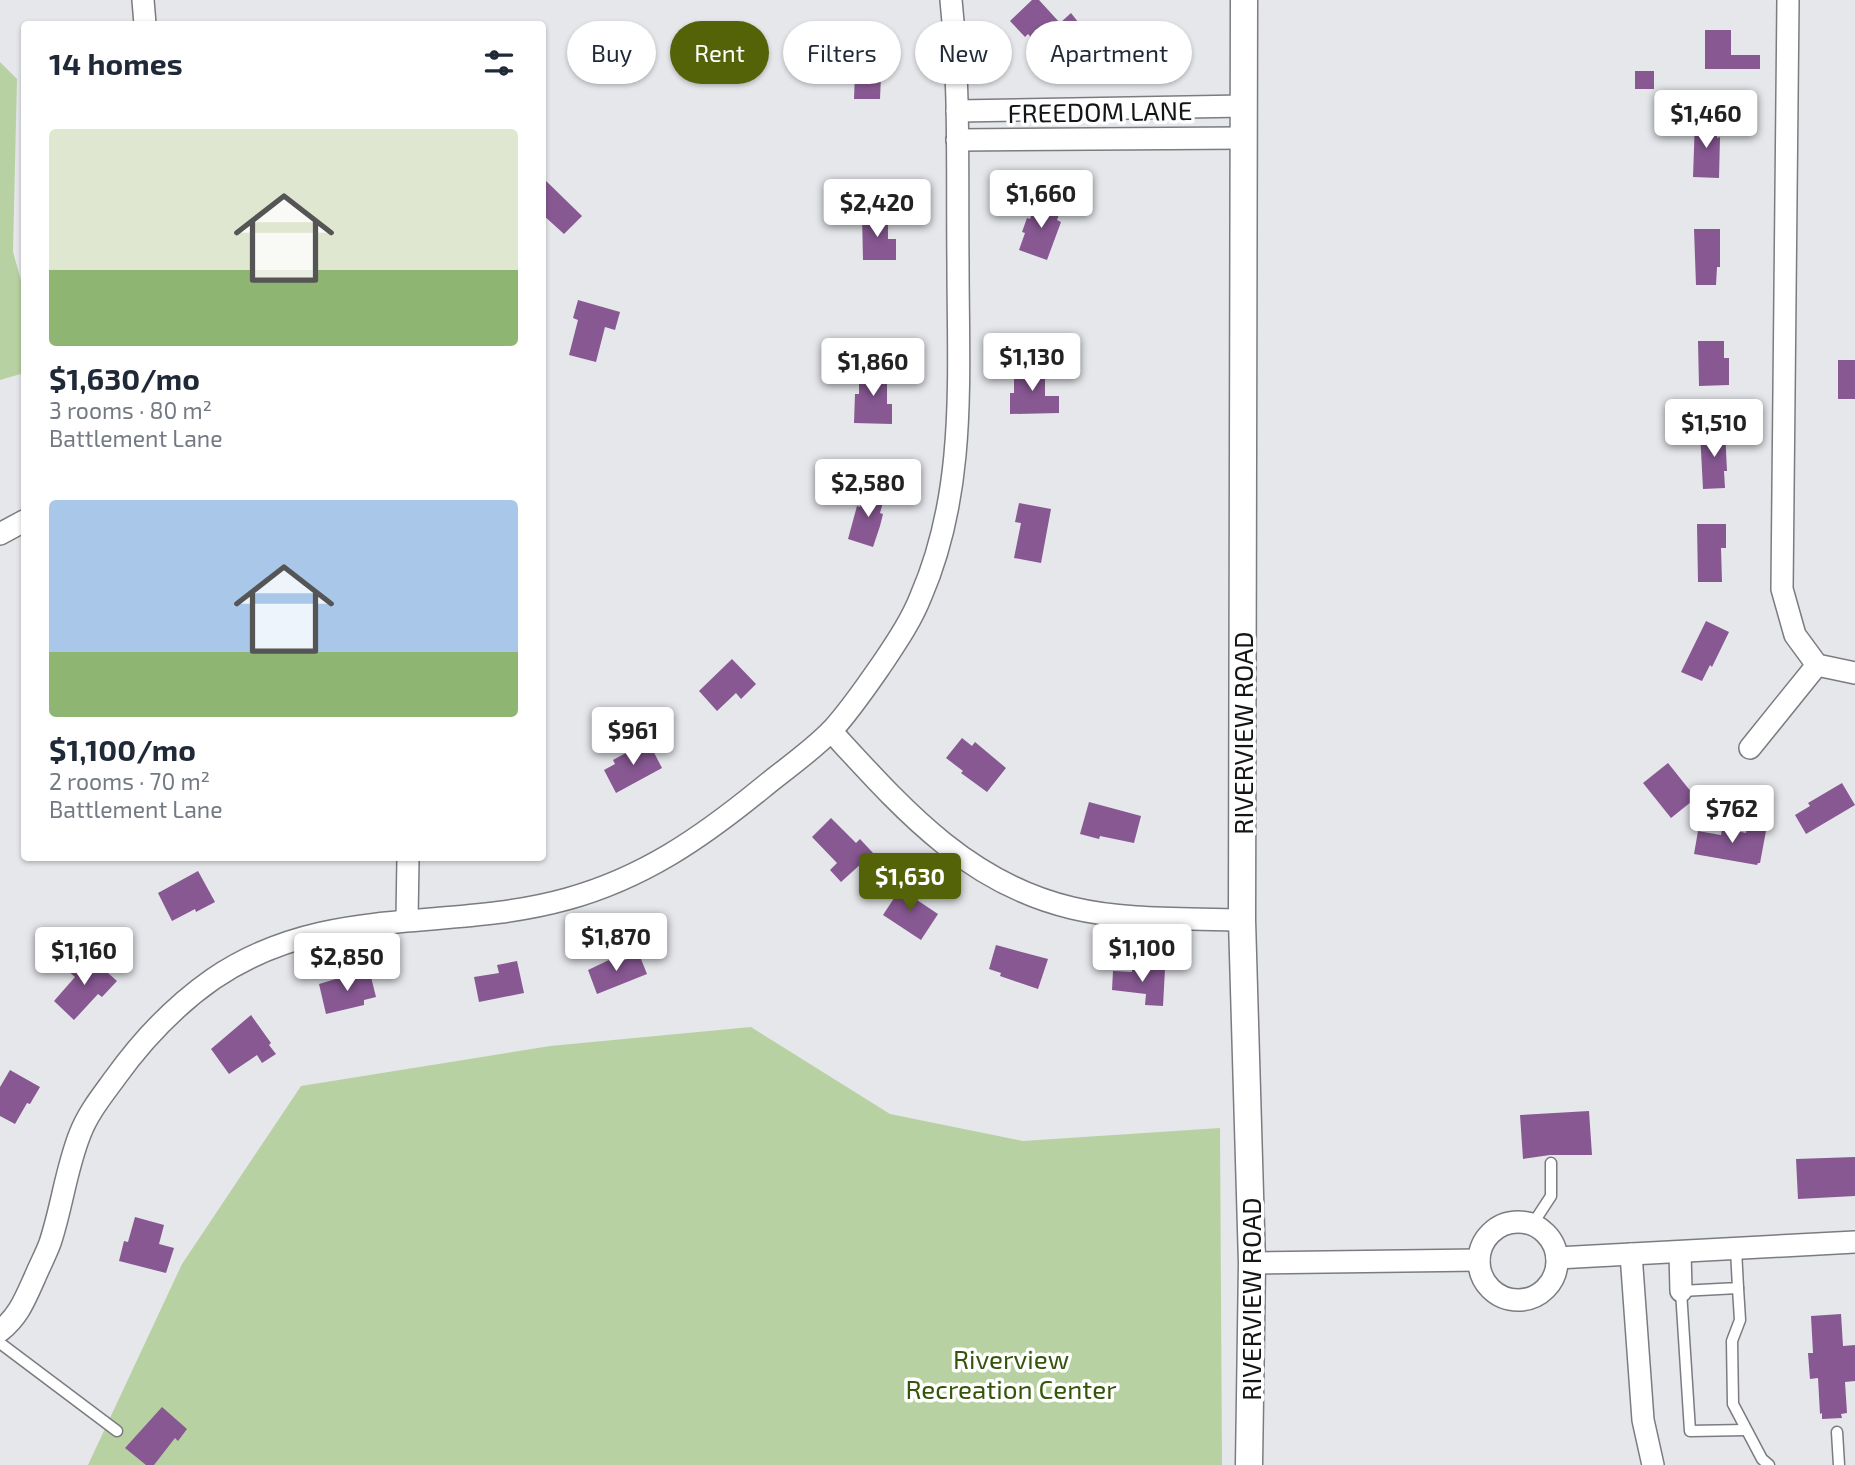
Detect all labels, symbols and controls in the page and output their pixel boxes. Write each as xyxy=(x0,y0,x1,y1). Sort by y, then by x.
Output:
chip: Buy xyxy=(567,21,656,84)
chip: Rent xyxy=(670,21,769,84)
chip: Filters xyxy=(783,21,901,84)
chip: New xyxy=(915,21,1012,84)
chip: Apartment xyxy=(1026,21,1192,84)
icon: filters xyxy=(480,44,518,82)
text: 14 homes xyxy=(49,45,183,81)
pin: $1,460 xyxy=(1649,90,1763,150)
street label: FREEDOM LANE xyxy=(1007,94,1193,128)
text: $1,460 xyxy=(1670,99,1742,127)
pin: $1,660 xyxy=(984,170,1098,230)
icon: home xyxy=(221,175,347,301)
text: $1,660 xyxy=(1006,179,1076,207)
pin: $2,420 xyxy=(820,180,934,239)
text: $2,420 xyxy=(840,188,914,216)
pin: $1,130 xyxy=(975,334,1089,393)
pin: $1,860 xyxy=(816,338,930,398)
text: $1,130 xyxy=(999,342,1065,370)
text: $1,860 xyxy=(837,347,909,375)
text: $1,630/mo xyxy=(49,360,200,396)
text: 3 rooms · 80 m² xyxy=(49,396,212,424)
pin: $1,510 xyxy=(1657,400,1771,459)
text: $1,510 xyxy=(1681,408,1747,436)
text: Battlement Lane xyxy=(49,424,223,452)
pin: $2,580 xyxy=(811,460,925,519)
text: $2,580 xyxy=(831,468,905,496)
icon: home xyxy=(221,546,347,672)
street label: RIVERVIEW ROAD xyxy=(1227,631,1258,835)
pin: $961 xyxy=(592,708,674,767)
text: $961 xyxy=(608,716,658,744)
text: $1,100/mo xyxy=(49,731,196,767)
text: 2 rooms · 70 m² xyxy=(49,767,210,795)
pin: $762 xyxy=(1691,786,1773,845)
text: $762 xyxy=(1706,794,1758,822)
text: Battlement Lane xyxy=(49,795,223,823)
pin: $1,630 xyxy=(853,853,967,913)
text: $1,630 xyxy=(875,862,945,890)
pin: $1,870 xyxy=(559,914,673,973)
text: $1,870 xyxy=(581,922,651,950)
pin: $1,100 xyxy=(1085,925,1199,984)
pin: $1,160 xyxy=(27,928,141,987)
text: $1,100 xyxy=(1109,933,1175,961)
pin: $2,850 xyxy=(290,934,404,993)
text: $1,160 xyxy=(51,936,117,964)
text: $2,850 xyxy=(310,942,384,970)
street label: RIVERVIEW ROAD xyxy=(1235,1197,1266,1401)
park label: Riverview Recreation Center xyxy=(905,1343,1117,1404)

